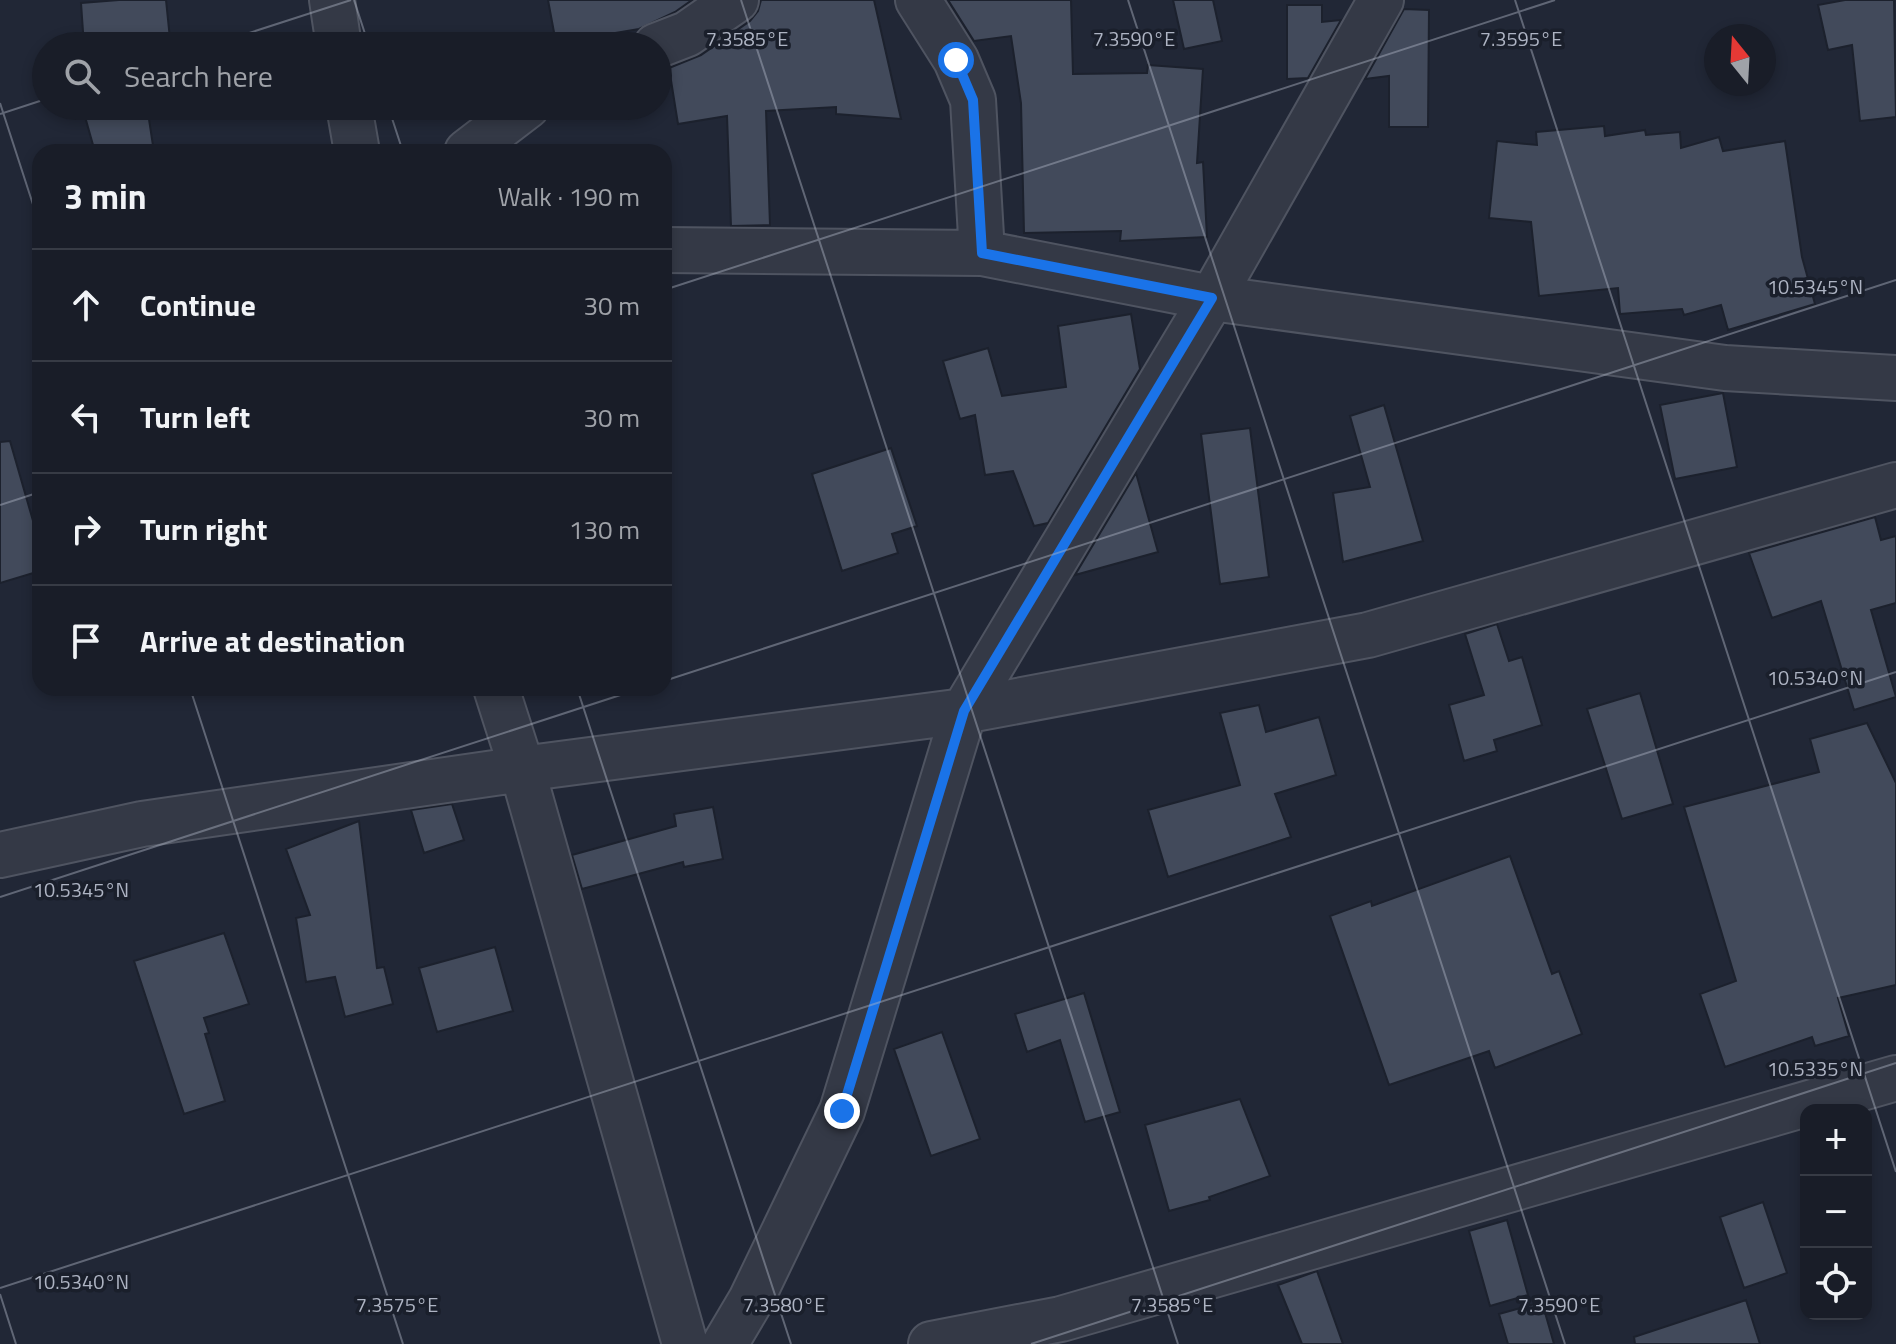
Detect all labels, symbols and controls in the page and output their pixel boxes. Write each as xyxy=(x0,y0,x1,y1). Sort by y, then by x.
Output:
text: 7.3585°E xyxy=(706,23,788,54)
text: 7.3590°E xyxy=(1093,23,1175,54)
text: 7.3595°E xyxy=(1480,23,1562,54)
north arrow xyxy=(1704,24,1776,96)
search box xyxy=(32,32,672,120)
route start xyxy=(938,42,974,78)
text: Search here xyxy=(124,53,273,99)
icon: search xyxy=(60,54,104,98)
text: 3 min xyxy=(64,170,147,222)
text: Walk · 190 m xyxy=(498,177,640,216)
text: 10.5345°N xyxy=(1767,271,1863,302)
text: Continue xyxy=(140,282,256,328)
icon: ahead xyxy=(64,283,108,327)
text: 30 m xyxy=(583,286,640,325)
text: Turn left xyxy=(140,394,250,440)
icon: left xyxy=(64,395,108,439)
text: 30 m xyxy=(583,398,640,437)
text: Turn right xyxy=(140,506,268,552)
icon: right xyxy=(64,507,108,551)
text: 130 m xyxy=(569,510,640,549)
text: Arrive at destination xyxy=(140,618,405,664)
icon: arrive xyxy=(64,619,108,663)
text: 10.5340°N xyxy=(1767,662,1863,693)
text: 10.5345°N xyxy=(33,874,129,905)
text: 10.5335°N xyxy=(1767,1053,1863,1084)
route end xyxy=(824,1093,860,1129)
map controls xyxy=(1800,1104,1872,1320)
button: + xyxy=(1800,1104,1872,1176)
button: − xyxy=(1800,1176,1872,1248)
button: locate xyxy=(1800,1248,1872,1320)
text: 10.5340°N xyxy=(33,1266,129,1297)
text: 7.3575°E xyxy=(356,1289,438,1320)
text: 7.3580°E xyxy=(743,1289,825,1320)
text: 7.3585°E xyxy=(1131,1289,1213,1320)
text: 7.3590°E xyxy=(1518,1289,1600,1320)

